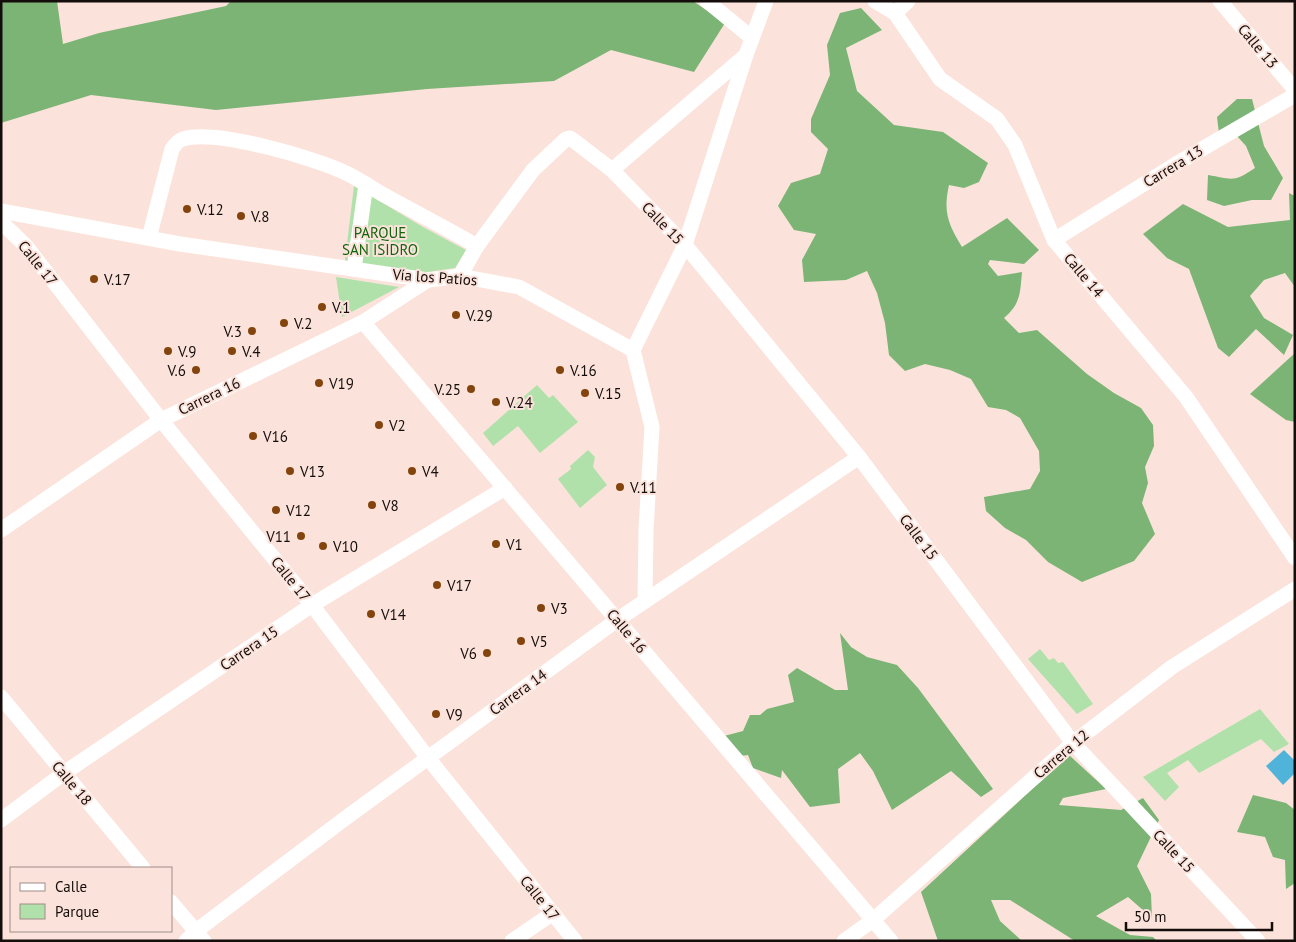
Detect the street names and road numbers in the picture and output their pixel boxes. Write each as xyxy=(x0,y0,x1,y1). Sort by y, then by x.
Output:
street label: Calle 13 xyxy=(1234,20,1282,72)
street label: Carrera 13 xyxy=(1140,141,1206,191)
street label: Calle 15 xyxy=(638,198,688,248)
street label: Calle 17 xyxy=(14,237,62,289)
street label: Calle 14 xyxy=(1060,249,1108,301)
street label: Vía los Patios xyxy=(391,264,478,289)
street label: Carrera 16 xyxy=(175,373,243,419)
street label: Calle 15 xyxy=(896,510,942,564)
street label: Calle 17 xyxy=(267,553,315,605)
street label: Calle 16 xyxy=(603,605,651,657)
street label: Carrera 15 xyxy=(216,622,282,674)
street label: Carrera 14 xyxy=(486,665,550,719)
street label: Carrera 12 xyxy=(1029,725,1093,783)
street label: Calle 18 xyxy=(48,757,96,809)
street label: Calle 15 xyxy=(1149,825,1199,877)
street label: Calle 17 xyxy=(516,872,564,924)

